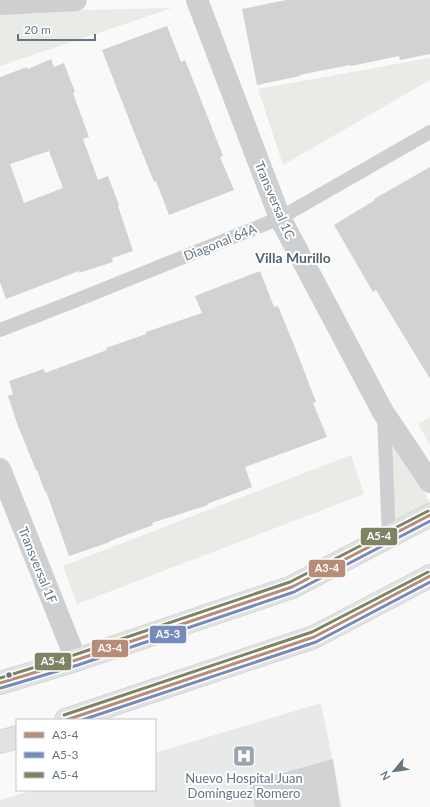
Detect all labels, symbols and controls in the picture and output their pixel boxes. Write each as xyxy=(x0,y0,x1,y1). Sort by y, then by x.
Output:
scale bar xyxy=(18,16,95,42)
text: 20 m xyxy=(24,22,51,37)
street label: Transversal 1C xyxy=(251,159,299,242)
street label: Diagonal 64A xyxy=(181,220,259,264)
district label: Villa Murillo xyxy=(254,249,331,266)
street label: Transversal 1F xyxy=(15,524,61,606)
line badge: A5-4 xyxy=(360,527,398,546)
text: A5-4 xyxy=(366,529,392,542)
line badge: A3-4 xyxy=(308,559,346,578)
text: A3-4 xyxy=(314,561,340,574)
line badge: A5-3 xyxy=(149,625,187,644)
text: A5-3 xyxy=(155,627,180,640)
line badge: A3-4 xyxy=(91,639,129,658)
text: A3-4 xyxy=(97,641,123,654)
line badge: A5-4 xyxy=(34,652,72,671)
text: A5-4 xyxy=(40,654,66,667)
unlabelled marker xyxy=(4,670,14,680)
legend xyxy=(16,719,156,791)
text: A3-4 xyxy=(52,727,79,742)
hospital icon: Nuevo Hospital Juan Domínguez Romero xyxy=(231,743,257,769)
text: A5-3 xyxy=(52,747,79,762)
north arrow xyxy=(374,751,414,791)
text: A5-4 xyxy=(52,767,79,782)
text: N xyxy=(377,769,393,783)
place label: Nuevo Hospital Juan Domínguez Romero xyxy=(185,770,303,801)

